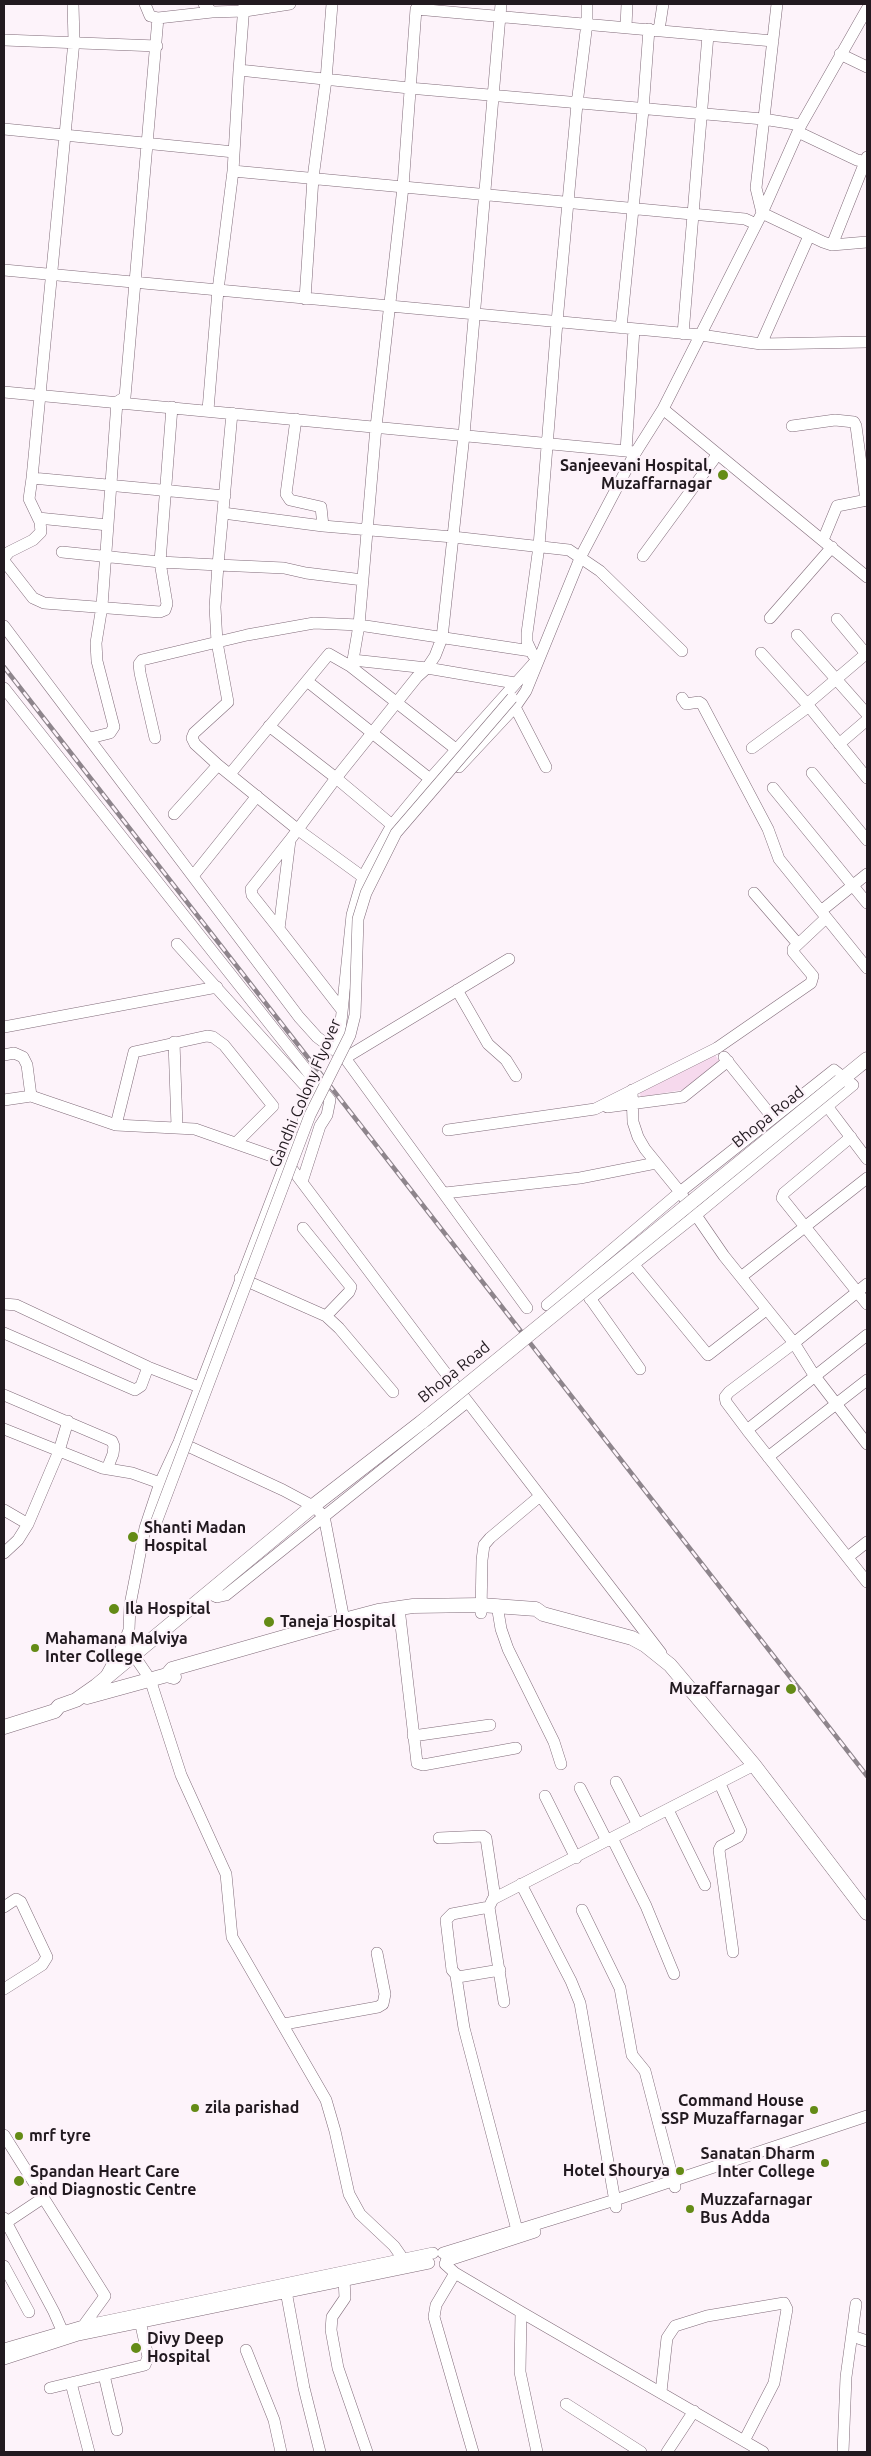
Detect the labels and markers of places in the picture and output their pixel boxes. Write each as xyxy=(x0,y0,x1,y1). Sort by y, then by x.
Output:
place label: Sanjeevani Hospital, Muzaffarnagar xyxy=(560,456,712,494)
marker: Sanjeevani Hospital, Muzaffarnagar xyxy=(716,468,730,482)
place label: Shanti Madan Hospital xyxy=(144,1518,246,1556)
marker: Shanti Madan Hospital xyxy=(126,1530,140,1544)
place label: Ila Hospital xyxy=(125,1599,210,1619)
marker: Ila Hospital xyxy=(107,1602,121,1616)
place label: Taneja Hospital xyxy=(280,1612,396,1632)
marker: Taneja Hospital xyxy=(262,1615,276,1629)
place label: Mahamana Malviya Inter College xyxy=(45,1629,188,1667)
marker: Mahamana Malviya Inter College xyxy=(29,1642,41,1654)
place label: Muzaffarnagar xyxy=(669,1679,780,1699)
marker: Muzaffarnagar xyxy=(784,1682,798,1696)
place label: Command House SSP Muzaffarnagar xyxy=(661,2091,804,2129)
place label: zila parishad xyxy=(205,2098,299,2118)
marker: zila parishad xyxy=(189,2102,201,2114)
marker: Command House SSP Muzaffarnagar xyxy=(808,2104,820,2116)
place label: mrf tyre xyxy=(29,2126,91,2146)
marker: mrf tyre xyxy=(13,2130,25,2142)
place label: Sanatan Dharm Inter College xyxy=(700,2144,815,2182)
marker: Sanatan Dharm Inter College xyxy=(819,2157,831,2169)
place label: Hotel Shourya xyxy=(563,2161,670,2181)
place label: Spandan Heart Care and Diagnostic Centre xyxy=(30,2162,196,2200)
marker: Hotel Shourya xyxy=(674,2165,686,2177)
marker: Spandan Heart Care and Diagnostic Centre xyxy=(12,2174,26,2188)
place label: Muzzafarnagar Bus Adda xyxy=(700,2190,812,2228)
marker: Muzzafarnagar Bus Adda xyxy=(684,2203,696,2215)
place label: Divy Deep Hospital xyxy=(147,2329,224,2367)
marker: Divy Deep Hospital xyxy=(129,2341,143,2355)

